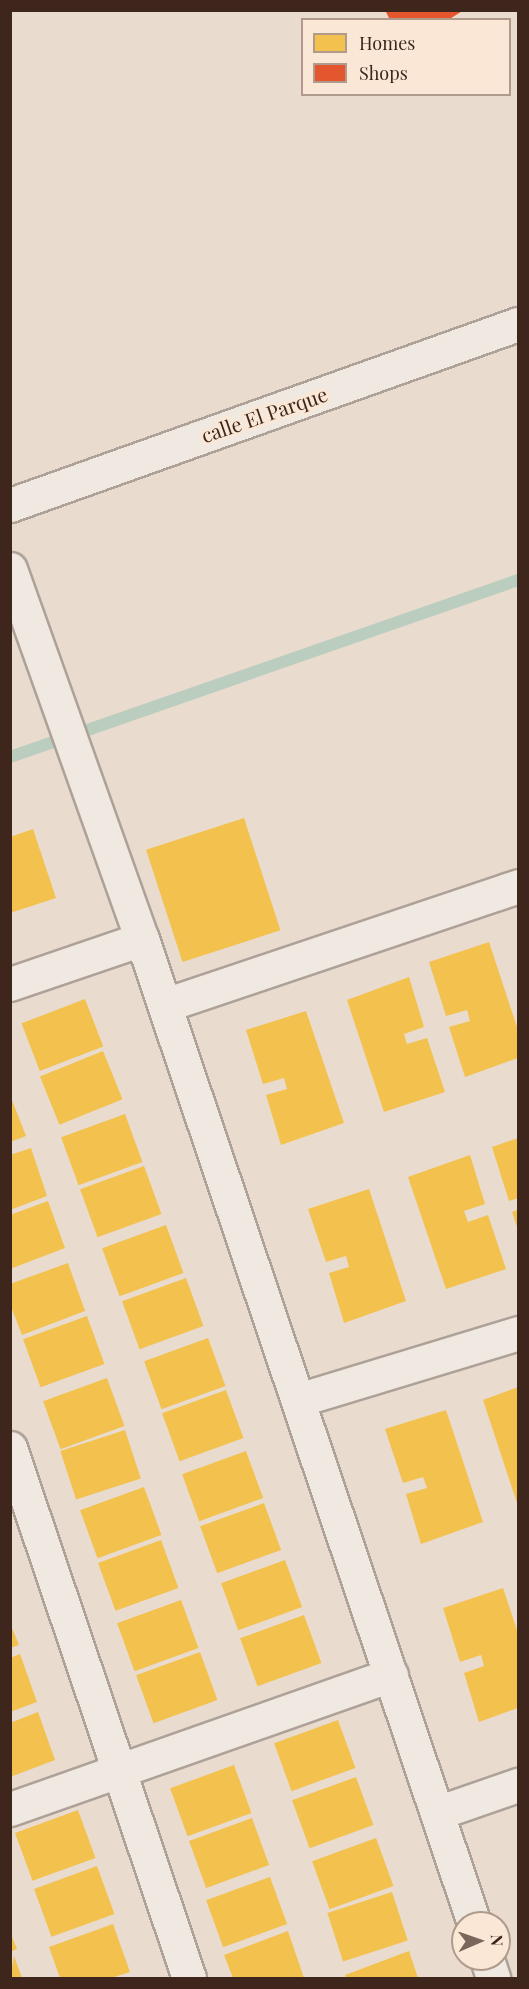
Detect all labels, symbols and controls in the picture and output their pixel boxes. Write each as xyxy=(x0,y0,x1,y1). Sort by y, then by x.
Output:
legend xyxy=(301,18,511,96)
text: Homes xyxy=(359,31,415,55)
text: Shops xyxy=(359,61,408,85)
street label: calle El Parque xyxy=(198,381,330,447)
north arrow xyxy=(451,1911,511,1971)
text: N xyxy=(487,1934,508,1947)

